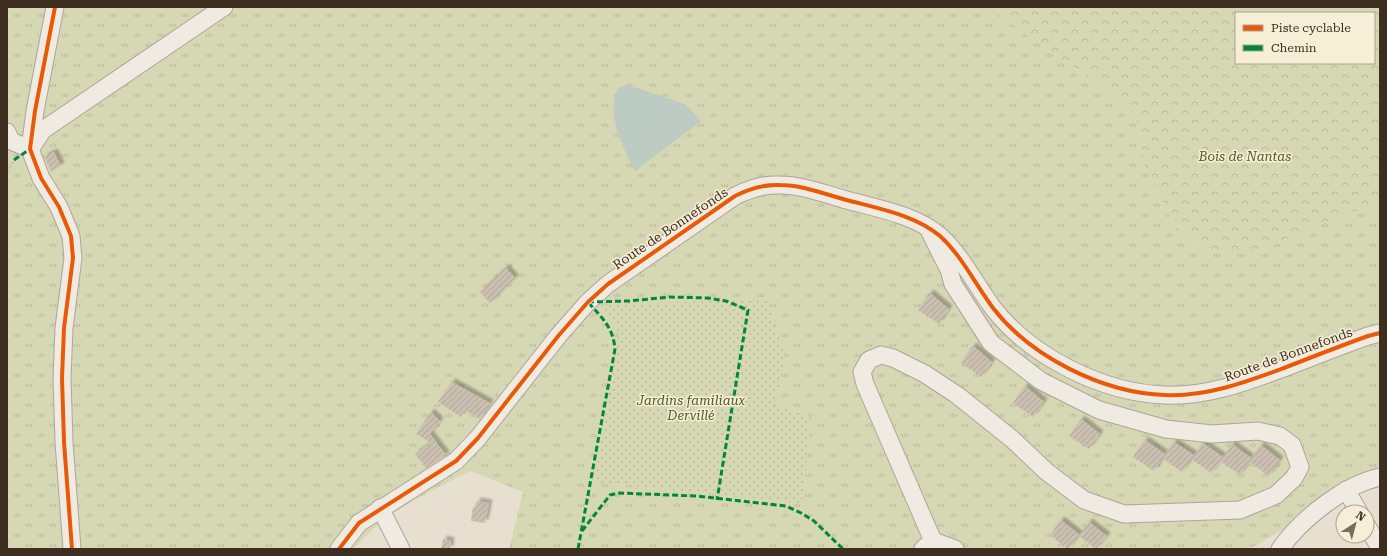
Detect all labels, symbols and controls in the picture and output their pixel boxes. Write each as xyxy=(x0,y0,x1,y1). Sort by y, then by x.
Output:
legend xyxy=(1235,12,1375,64)
text: Piste cyclable xyxy=(1271,21,1351,35)
text: Chemin xyxy=(1271,41,1317,55)
park label: Bois de Nantas xyxy=(1198,149,1291,164)
street label: Route de Bonnefonds xyxy=(610,184,731,272)
street label: Route de Bonnefonds xyxy=(1222,324,1354,385)
park label: Jardins familiaux Dervillé xyxy=(636,393,746,423)
north arrow xyxy=(1335,504,1375,544)
text: N xyxy=(1353,509,1368,524)

